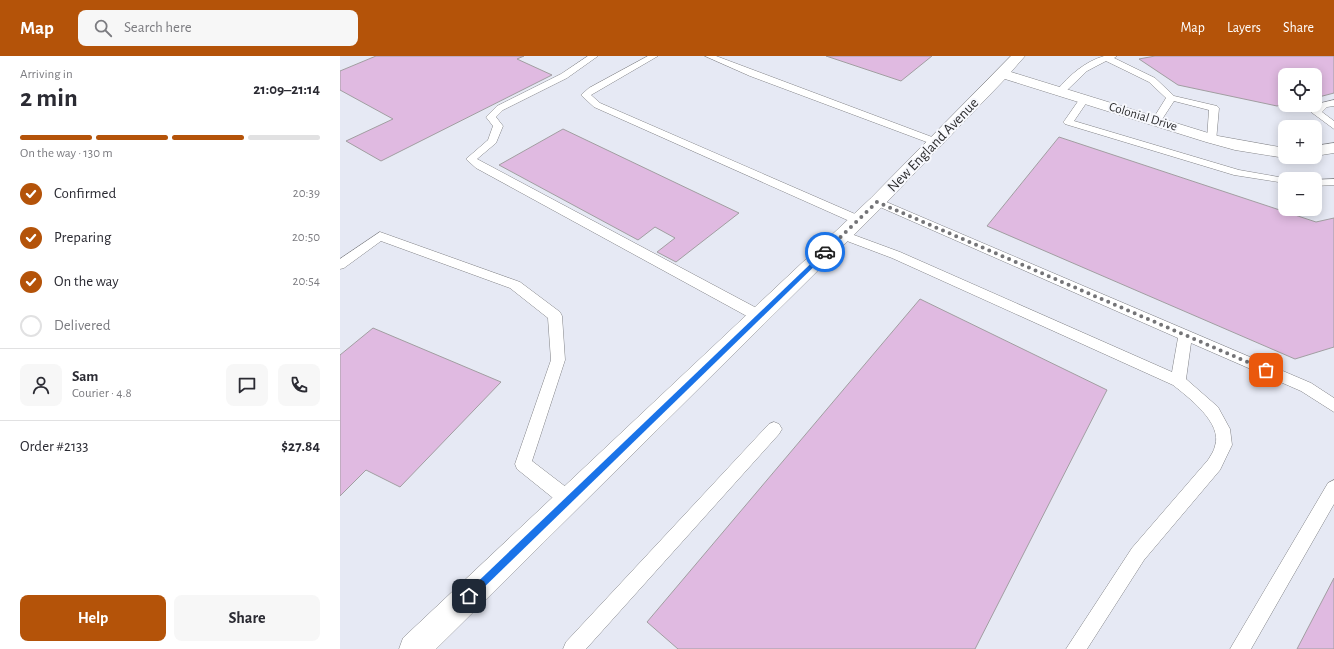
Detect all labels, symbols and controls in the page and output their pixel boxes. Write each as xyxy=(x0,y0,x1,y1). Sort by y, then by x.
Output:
search box xyxy=(78,10,358,46)
icon: search xyxy=(92,17,114,39)
text: Map xyxy=(20,19,54,38)
text: Search here xyxy=(124,20,192,35)
text: Map xyxy=(1180,21,1205,35)
text: Layers xyxy=(1227,21,1261,35)
text: Share xyxy=(1283,21,1314,35)
text: Arriving in xyxy=(20,68,73,81)
map controls xyxy=(1278,68,1322,216)
button: locate xyxy=(1278,68,1322,112)
text: 21:09–21:14 xyxy=(253,82,320,97)
text: 2 min xyxy=(20,85,78,111)
street label: New England Avenue xyxy=(885,95,981,195)
street label: Colonial Drive xyxy=(1107,100,1179,134)
button: + xyxy=(1278,120,1322,164)
text: On the way · 130 m xyxy=(20,147,113,160)
button: − xyxy=(1278,172,1322,216)
icon: check xyxy=(20,183,42,205)
text: Confirmed xyxy=(54,186,116,201)
text: 20:39 xyxy=(293,187,320,200)
icon: check xyxy=(20,227,42,249)
text: Preparing xyxy=(54,230,111,245)
text: 20:50 xyxy=(292,231,320,244)
courier xyxy=(805,232,845,272)
icon: car xyxy=(814,241,836,263)
icon: check xyxy=(20,271,42,293)
text: On the way xyxy=(54,274,119,289)
text: 20:54 xyxy=(293,275,320,288)
text: Delivered xyxy=(54,318,111,333)
pin xyxy=(1249,353,1283,387)
icon: bag xyxy=(1255,359,1277,381)
button: person xyxy=(20,364,62,406)
button: chat xyxy=(226,364,268,406)
button: phone xyxy=(278,364,320,406)
text: Sam xyxy=(72,369,98,384)
text: Courier · 4.8 xyxy=(72,387,132,400)
text: Order #2133 xyxy=(20,439,88,454)
text: $27.84 xyxy=(281,439,320,454)
pin xyxy=(452,579,486,613)
icon: home xyxy=(458,585,480,607)
button: Help xyxy=(20,595,166,641)
button: Share xyxy=(174,595,320,641)

